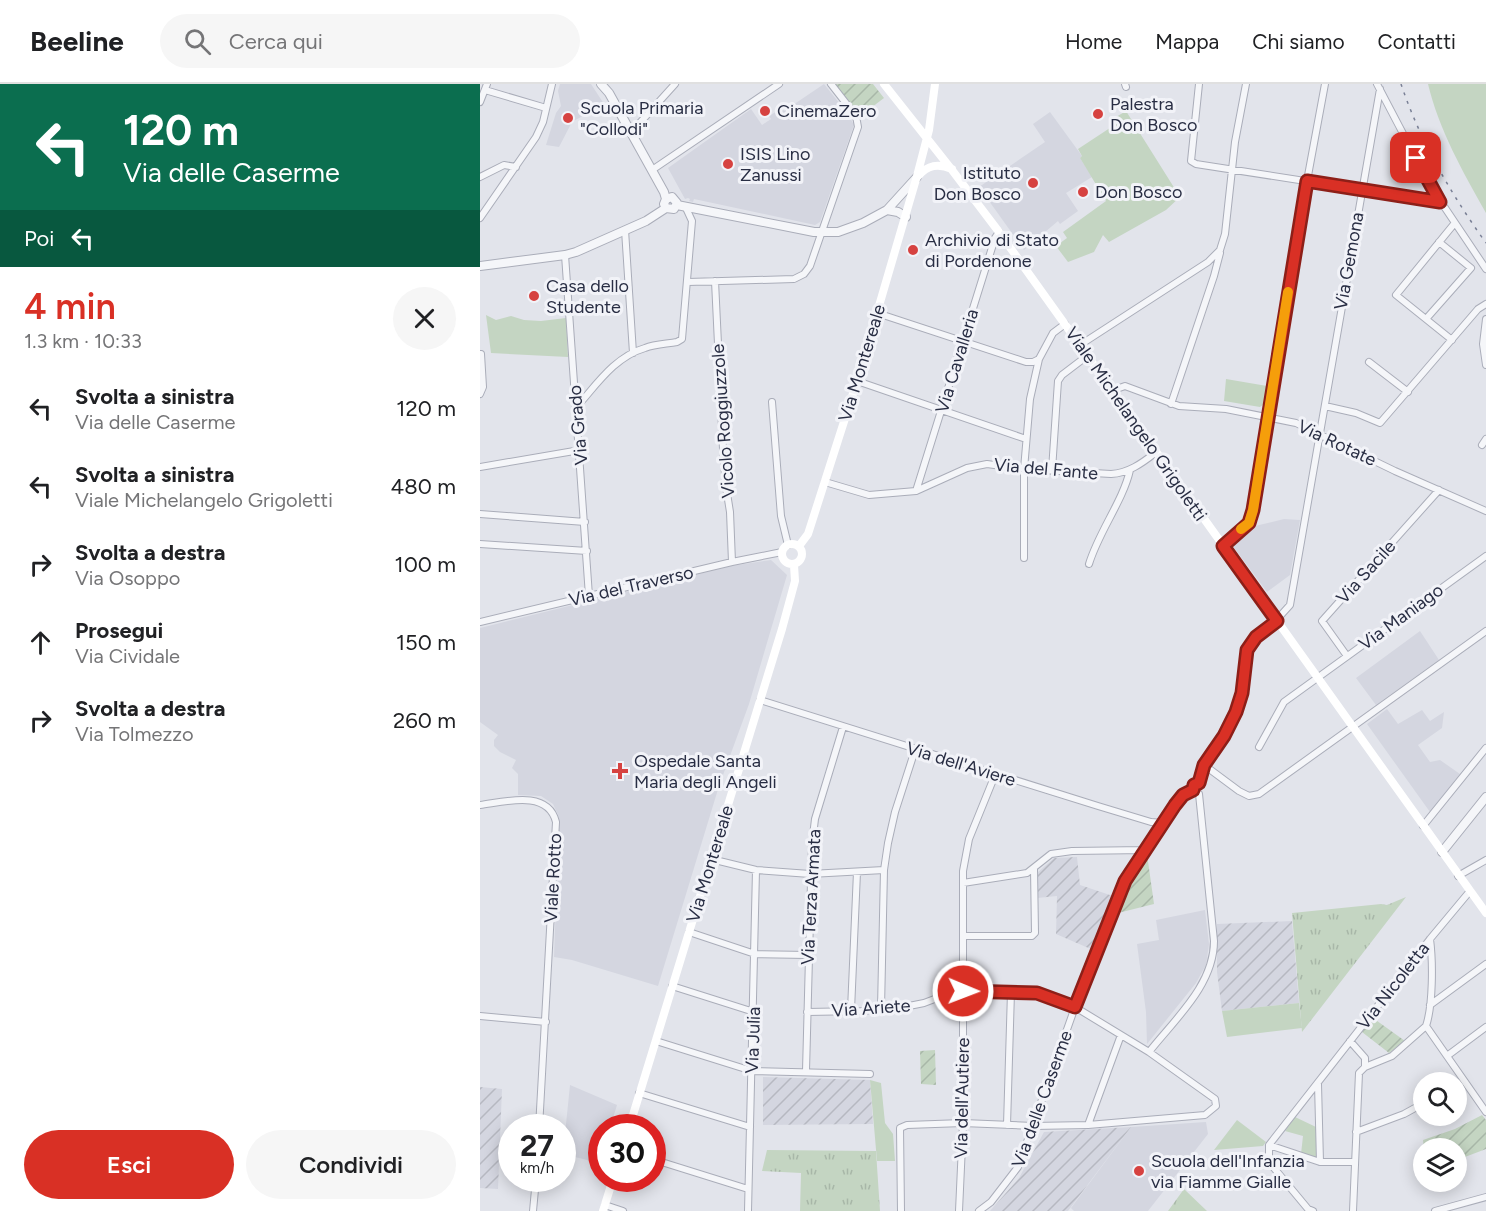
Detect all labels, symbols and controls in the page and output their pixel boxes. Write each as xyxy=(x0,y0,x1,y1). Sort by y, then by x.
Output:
search box xyxy=(160,14,580,68)
text: Beeline xyxy=(30,24,124,58)
icon: search xyxy=(181,25,214,58)
text: Cerca qui xyxy=(229,28,323,55)
text: Home xyxy=(1065,29,1122,54)
text: Mappa xyxy=(1155,29,1219,54)
text: Chi siamo xyxy=(1252,29,1345,54)
text: Contatti xyxy=(1378,29,1456,54)
place label: Palestra Don Bosco xyxy=(1110,93,1197,136)
place label: Scuola Primaria "Collodi" xyxy=(580,97,703,140)
place label: CinemaZero xyxy=(777,100,876,122)
marker: CinemaZero xyxy=(758,104,772,118)
text: 120 m xyxy=(123,105,239,156)
marker: Palestra Don Bosco xyxy=(1091,107,1105,121)
icon: left xyxy=(24,108,102,186)
marker: Scuola Primaria "Collodi" xyxy=(561,111,575,125)
pin xyxy=(1390,132,1441,183)
icon: arrive xyxy=(1399,141,1432,174)
place label: ISIS Lino Zanussi xyxy=(740,143,810,186)
text: Via delle Caserme xyxy=(123,156,340,189)
marker: ISIS Lino Zanussi xyxy=(721,157,735,171)
place label: Istituto Don Bosco xyxy=(934,162,1021,205)
marker: Istituto Don Bosco xyxy=(1026,176,1040,190)
place label: Don Bosco xyxy=(1095,181,1182,203)
marker: Don Bosco xyxy=(1076,185,1090,199)
street label: Via Gemona xyxy=(1330,210,1368,312)
icon: left xyxy=(66,222,99,255)
text: Poi xyxy=(24,225,54,252)
place label: Archivio di Stato di Pordenone xyxy=(925,229,1059,272)
marker: Archivio di Stato di Pordenone xyxy=(906,243,920,257)
place label: Casa dello Studente xyxy=(546,275,629,318)
text: 4 min xyxy=(24,285,116,328)
button: close xyxy=(393,287,456,350)
marker: Casa dello Studente xyxy=(527,289,541,303)
street label: Via Montereale xyxy=(834,302,890,424)
street label: Via Cavalleria xyxy=(931,306,983,416)
street label: Viale Michelangelo Grigoletti xyxy=(1060,323,1212,525)
text: 1.3 km · 10:33 xyxy=(24,329,142,353)
street label: Vicolo Roggiuzzole xyxy=(707,343,739,499)
text: Svolta a sinistra xyxy=(75,383,234,410)
street label: Via Grado xyxy=(564,384,592,466)
icon: left xyxy=(24,392,57,425)
text: 120 m xyxy=(396,395,456,422)
text: Via delle Caserme xyxy=(75,410,236,434)
street label: Via Rotate xyxy=(1294,415,1380,471)
street label: Via del Fante xyxy=(993,453,1099,485)
text: Svolta a sinistra xyxy=(75,461,234,488)
icon: left xyxy=(24,470,57,503)
text: 480 m xyxy=(391,473,456,500)
text: Viale Michelangelo Grigoletti xyxy=(75,488,333,512)
street label: Via Sacile xyxy=(1332,535,1400,608)
text: Svolta a destra xyxy=(75,539,225,566)
icon: right xyxy=(24,548,57,581)
text: 100 m xyxy=(395,551,456,578)
street label: Via del Traverso xyxy=(567,561,695,611)
text: Via Osoppo xyxy=(75,566,180,590)
street label: Via Maniago xyxy=(1354,579,1448,655)
text: Prosegui xyxy=(75,617,163,644)
icon: ahead xyxy=(24,626,57,659)
text: 150 m xyxy=(396,629,456,656)
text: Via Cividale xyxy=(75,644,180,668)
text: Svolta a destra xyxy=(75,695,225,722)
icon: right xyxy=(24,704,57,737)
text: 260 m xyxy=(393,707,456,734)
text: Via Tolmezzo xyxy=(75,722,194,746)
street label: Via dell'Aviere xyxy=(904,737,1019,791)
place label: Ospedale Santa Maria degli Angeli xyxy=(634,750,777,793)
marker: Ospedale Santa Maria degli Angeli xyxy=(611,762,629,780)
street label: Via Montereale xyxy=(682,803,738,925)
street label: Via Terza Armata xyxy=(796,828,826,966)
street label: Viale Rotto xyxy=(540,833,566,923)
street label: Via Nicoletta xyxy=(1352,938,1434,1034)
position arrow xyxy=(931,959,995,1023)
street label: Via Ariete xyxy=(831,994,911,1022)
street label: Via Julia xyxy=(741,1006,765,1074)
street label: Via delle Caserme xyxy=(1007,1027,1077,1171)
street label: Via dell'Autiere xyxy=(950,1037,974,1159)
map controls xyxy=(1413,1072,1467,1192)
button: search xyxy=(1413,1072,1467,1126)
speed limit sign: 30 xyxy=(588,1114,666,1192)
text: 27 xyxy=(520,1127,554,1164)
button: Esci xyxy=(24,1130,234,1199)
button: Condividi xyxy=(246,1130,456,1199)
button: layers xyxy=(1413,1138,1467,1192)
place label: Scuola dell'Infanzia via Fiamme Gialle xyxy=(1151,1150,1305,1193)
text: km/h xyxy=(520,1159,554,1177)
marker: Scuola dell'Infanzia via Fiamme Gialle xyxy=(1132,1164,1146,1178)

